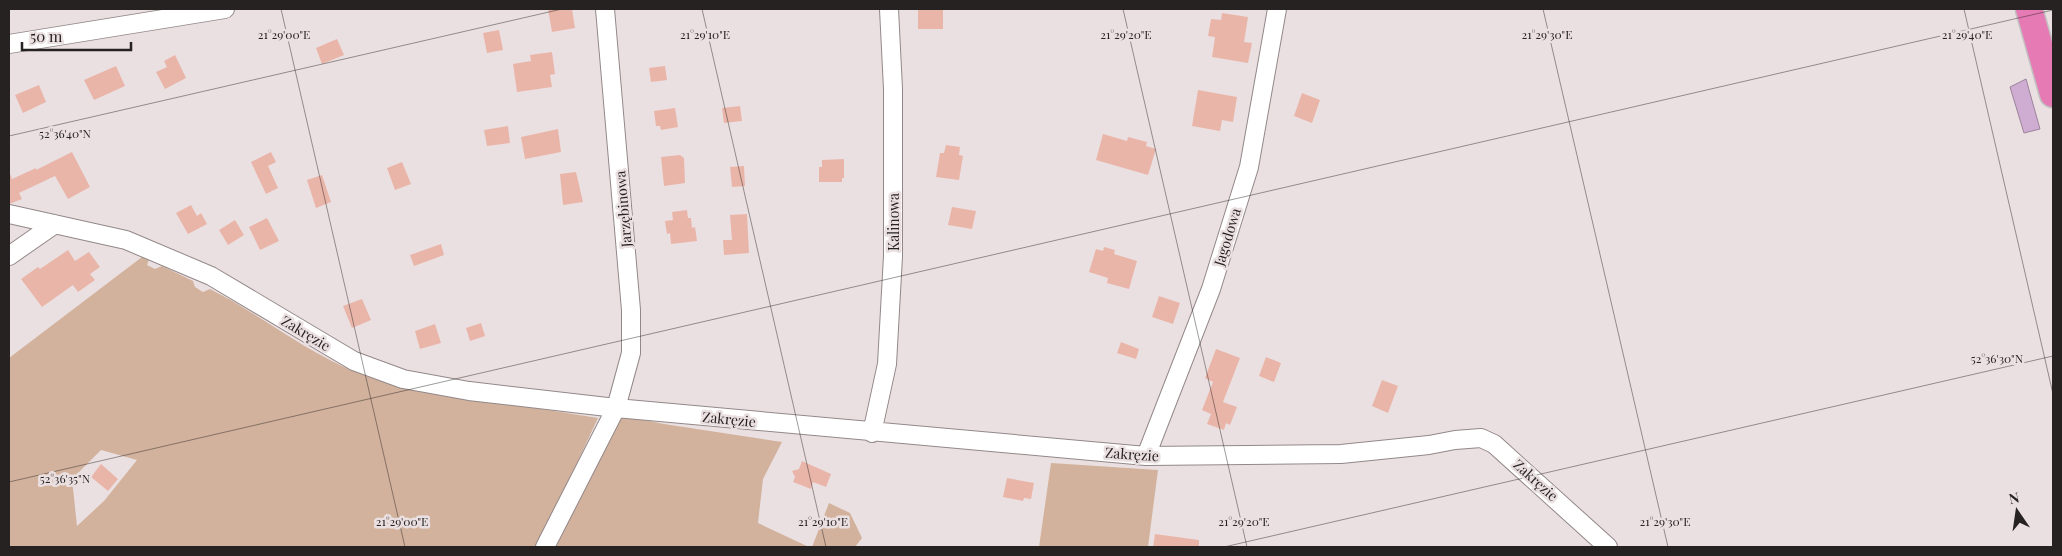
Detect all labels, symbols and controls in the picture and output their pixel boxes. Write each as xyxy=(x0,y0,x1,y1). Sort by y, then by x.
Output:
scale bar xyxy=(22,20,131,52)
text: 50 m xyxy=(30,26,63,46)
text: 21°29'00"E xyxy=(258,26,310,42)
text: 21°29'10"E xyxy=(680,26,730,42)
text: 21°29'20"E xyxy=(1100,26,1152,42)
text: 21°29'30"E xyxy=(1521,26,1573,42)
text: 21°29'40"E xyxy=(1942,26,1992,42)
text: 52°36'40"N xyxy=(39,125,92,141)
street label: Jarzębinowa xyxy=(610,170,636,249)
street label: Kalinowa xyxy=(884,193,903,251)
street label: Jagodowa xyxy=(1209,206,1245,269)
street label: Zakręzie xyxy=(278,311,334,355)
text: 52°36'30"N xyxy=(1971,350,2024,366)
street label: Zakręzie xyxy=(701,407,757,431)
street label: Zakręzie xyxy=(1104,443,1160,465)
street label: Zakręzie xyxy=(1510,455,1562,505)
text: 52°36'35"N xyxy=(40,470,91,486)
north arrow xyxy=(1992,486,2042,536)
text: N xyxy=(2007,487,2021,508)
text: 21°29'00"E xyxy=(376,513,428,529)
text: 21°29'10"E xyxy=(798,513,848,529)
text: 21°29'20"E xyxy=(1218,513,1270,529)
text: 21°29'30"E xyxy=(1639,513,1691,529)

